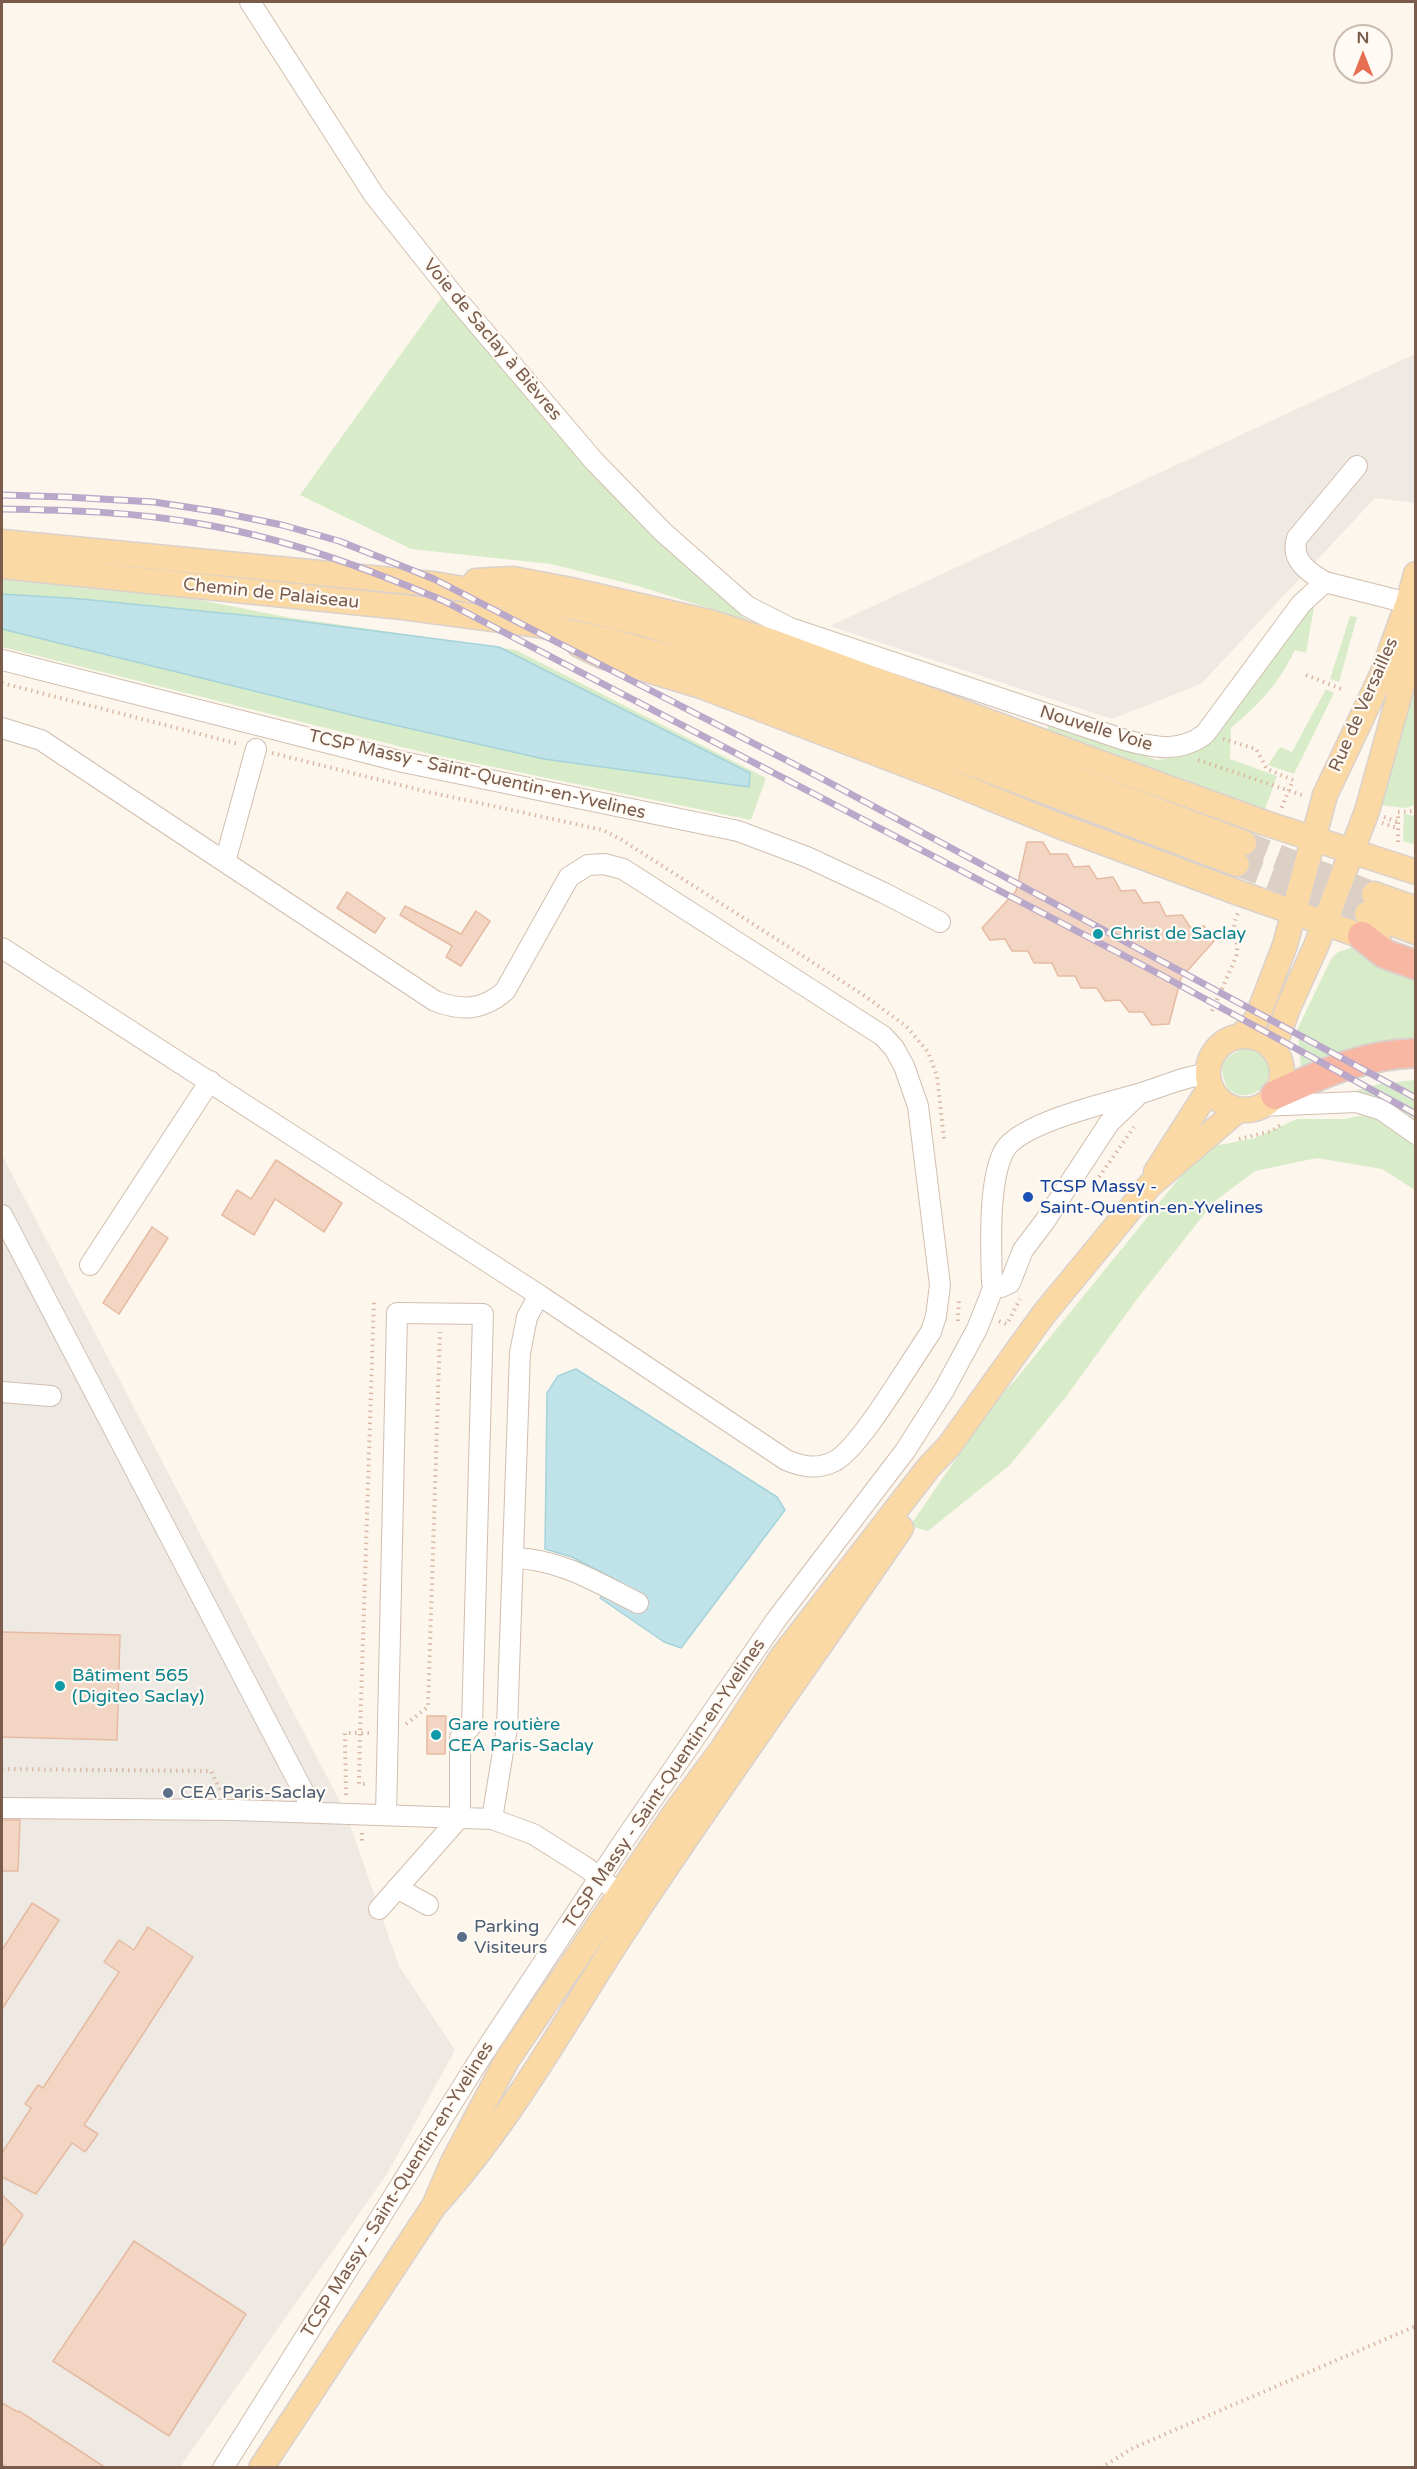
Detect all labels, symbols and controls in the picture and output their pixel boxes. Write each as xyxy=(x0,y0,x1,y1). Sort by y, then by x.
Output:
north arrow xyxy=(1333,24,1393,84)
text: N xyxy=(1357,28,1369,48)
street label: Voie de Saclay à Bièvres xyxy=(418,255,566,425)
street label: Chemin de Palaiseau xyxy=(182,574,360,614)
street label: Rue de Versailles xyxy=(1325,635,1403,775)
street label: Nouvelle Voie xyxy=(1037,702,1155,756)
street label: TCSP Massy - Saint-Quentin-en-Yvelines xyxy=(306,726,648,824)
place label: Christ de Saclay xyxy=(1110,923,1246,945)
marker: Christ de Saclay xyxy=(1091,927,1105,941)
place label: TCSP Massy - Saint-Quentin-en-Yvelines xyxy=(1040,1176,1263,1218)
marker: TCSP Massy - Saint-Quentin-en-Yvelines xyxy=(1021,1190,1035,1204)
street label: TCSP Massy - Saint-Quentin-en-Yvelines xyxy=(560,1635,770,1933)
place label: Bâtiment 565 (Digiteo Saclay) xyxy=(72,1665,204,1708)
marker: Bâtiment 565 (Digiteo Saclay) xyxy=(53,1679,67,1693)
place label: Gare routière CEA Paris-Saclay xyxy=(448,1714,594,1756)
marker: Gare routière CEA Paris-Saclay xyxy=(429,1728,443,1742)
place label: CEA Paris-Saclay xyxy=(180,1782,326,1804)
marker: CEA Paris-Saclay xyxy=(161,1786,175,1800)
place label: Parking Visiteurs xyxy=(474,1916,547,1958)
marker: Parking Visiteurs xyxy=(455,1930,469,1944)
street label: TCSP Massy - Saint-Quentin-en-Yvelines xyxy=(297,2038,499,2342)

